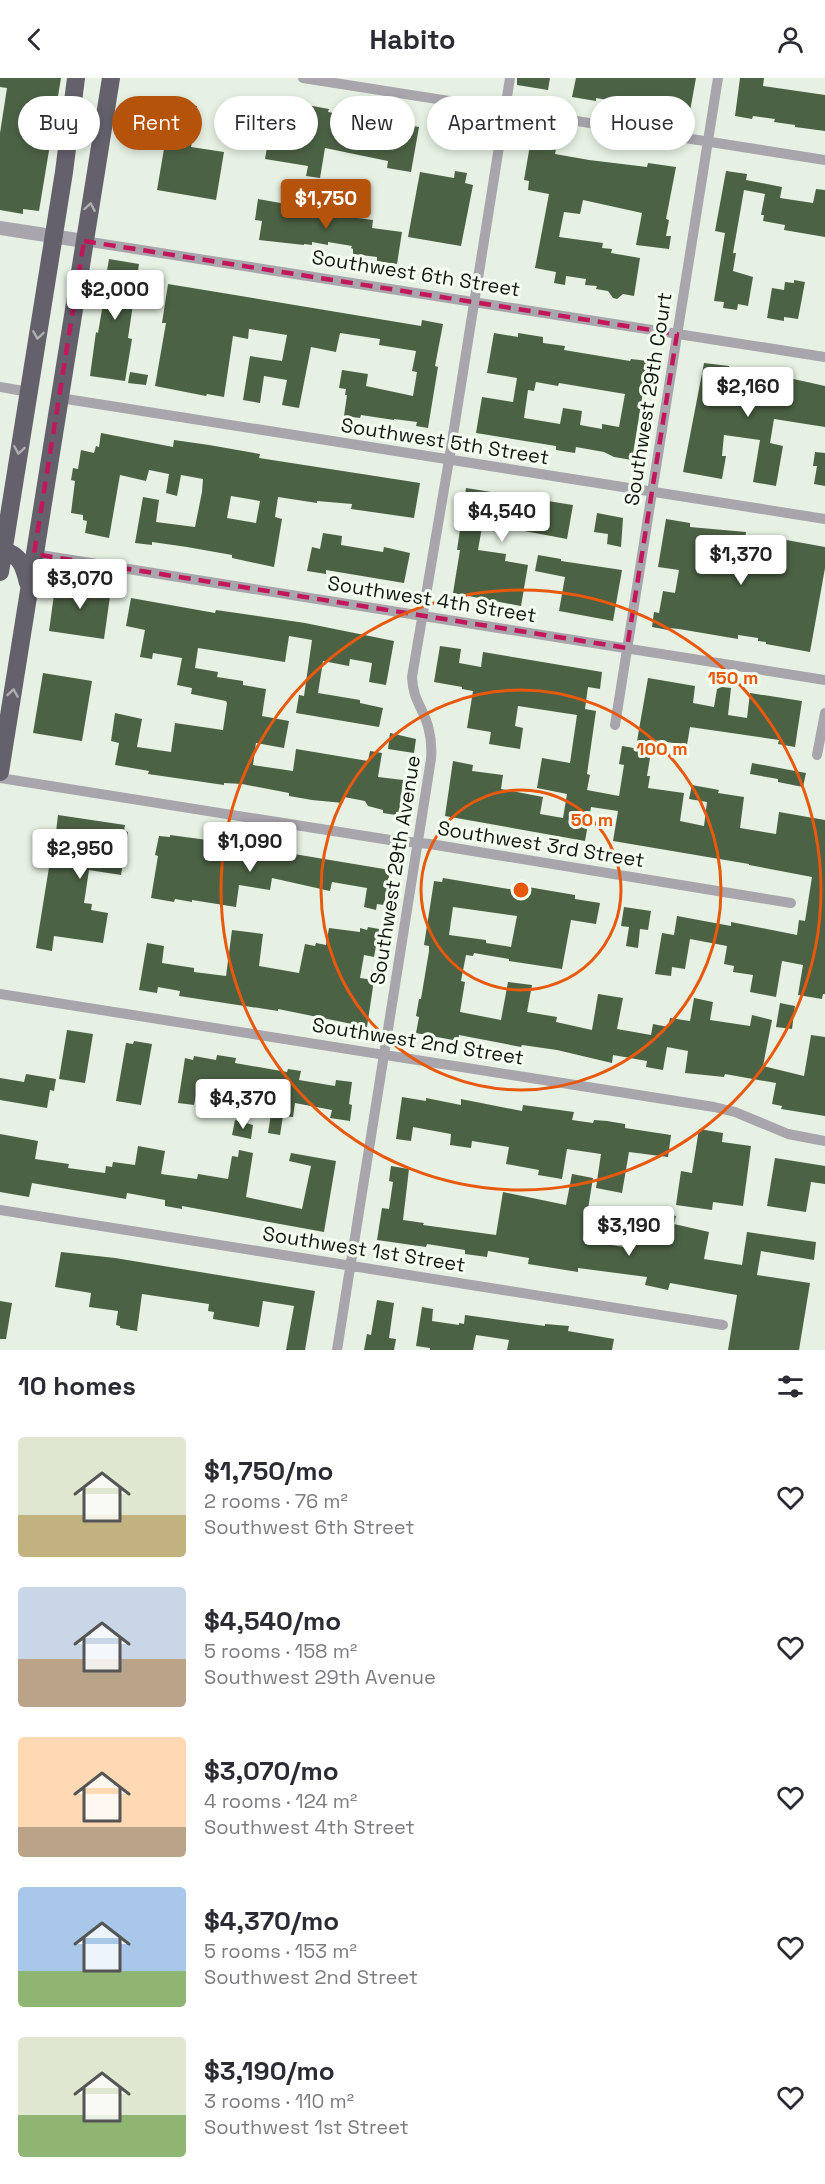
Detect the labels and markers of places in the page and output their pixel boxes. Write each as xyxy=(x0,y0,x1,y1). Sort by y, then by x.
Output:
pin: $1,750 xyxy=(277,179,375,230)
pin: $2,000 xyxy=(66,270,164,321)
pin: $2,160 xyxy=(699,367,797,418)
pin: $4,540 xyxy=(453,492,551,543)
pin: $1,370 xyxy=(692,535,790,586)
pin: $3,070 xyxy=(31,559,129,610)
pin: $1,090 xyxy=(201,822,299,873)
pin: $2,950 xyxy=(31,829,129,880)
centre of rings xyxy=(511,880,531,900)
pin: $4,370 xyxy=(194,1079,292,1130)
pin: $3,190 xyxy=(580,1206,678,1257)

